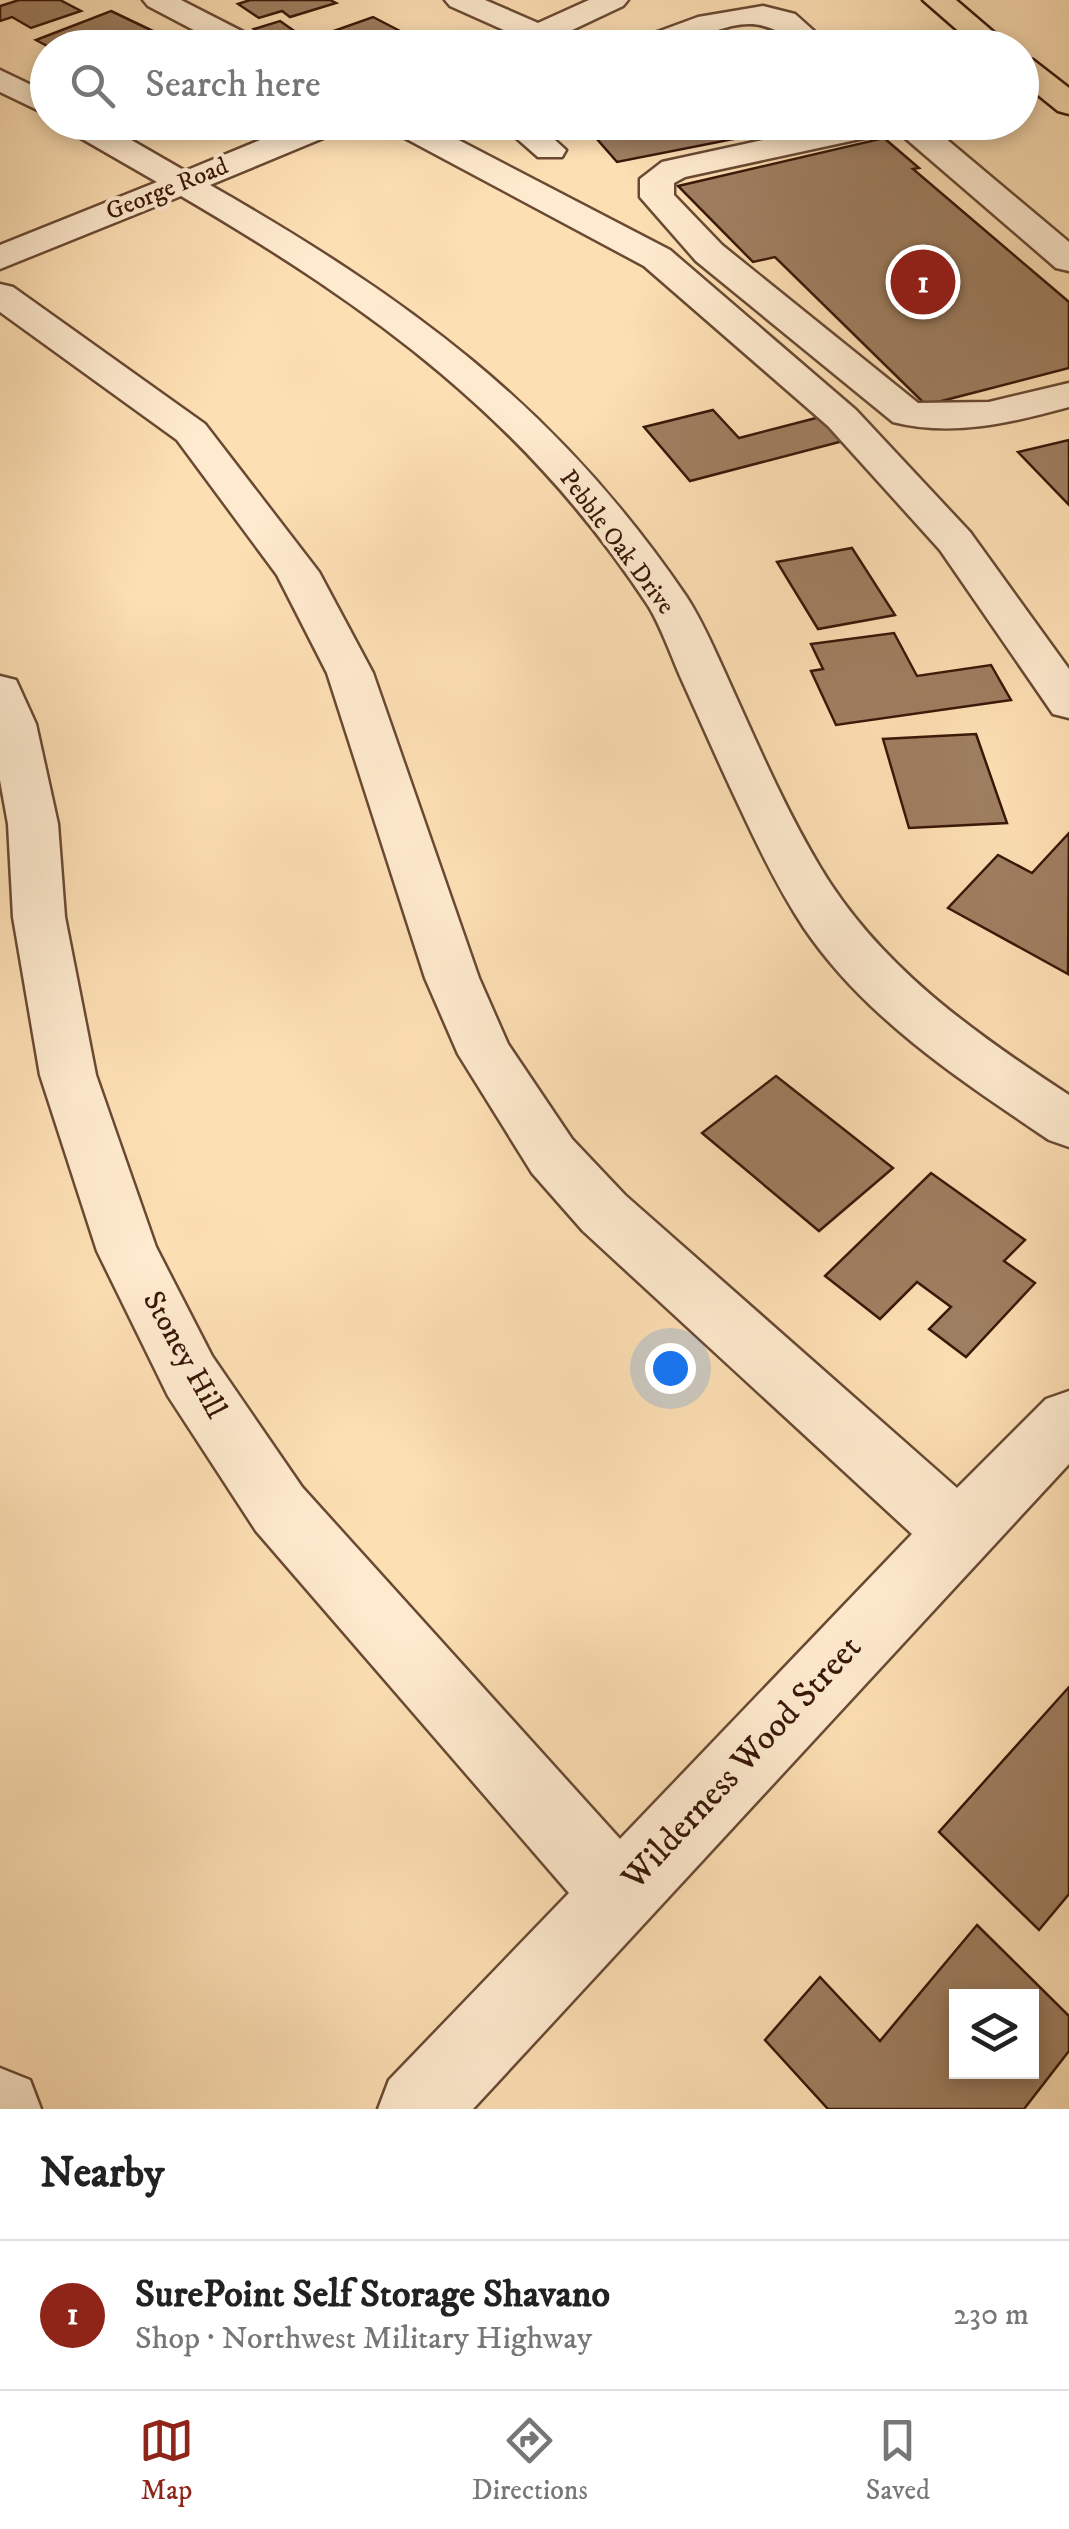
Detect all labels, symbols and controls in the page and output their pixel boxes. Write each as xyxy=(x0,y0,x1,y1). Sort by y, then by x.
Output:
search box xyxy=(30,30,1039,140)
icon: search xyxy=(65,58,120,113)
text: Search here xyxy=(145,61,321,109)
street label: George Road xyxy=(101,150,233,228)
pin: 1 xyxy=(890,244,956,320)
street label: Pebble Oak Drive xyxy=(553,464,681,620)
street label: Stoney Hill xyxy=(134,1285,234,1425)
your location xyxy=(645,1343,696,1394)
street label: Wilderness Wood Street xyxy=(612,1627,871,1900)
map controls xyxy=(949,1989,1039,2079)
button: layers xyxy=(949,1989,1039,2079)
text: Nearby xyxy=(40,2148,164,2200)
text: SurePoint Self Storage Shavano xyxy=(135,2271,610,2319)
text: 1 xyxy=(67,2295,78,2335)
text: 230 m xyxy=(953,2295,1029,2335)
text: Shop · Northwest Military Highway xyxy=(135,2319,592,2359)
tab: Map xyxy=(139,2413,194,2508)
tab: Directions xyxy=(472,2413,588,2508)
tab: Saved xyxy=(866,2413,930,2508)

